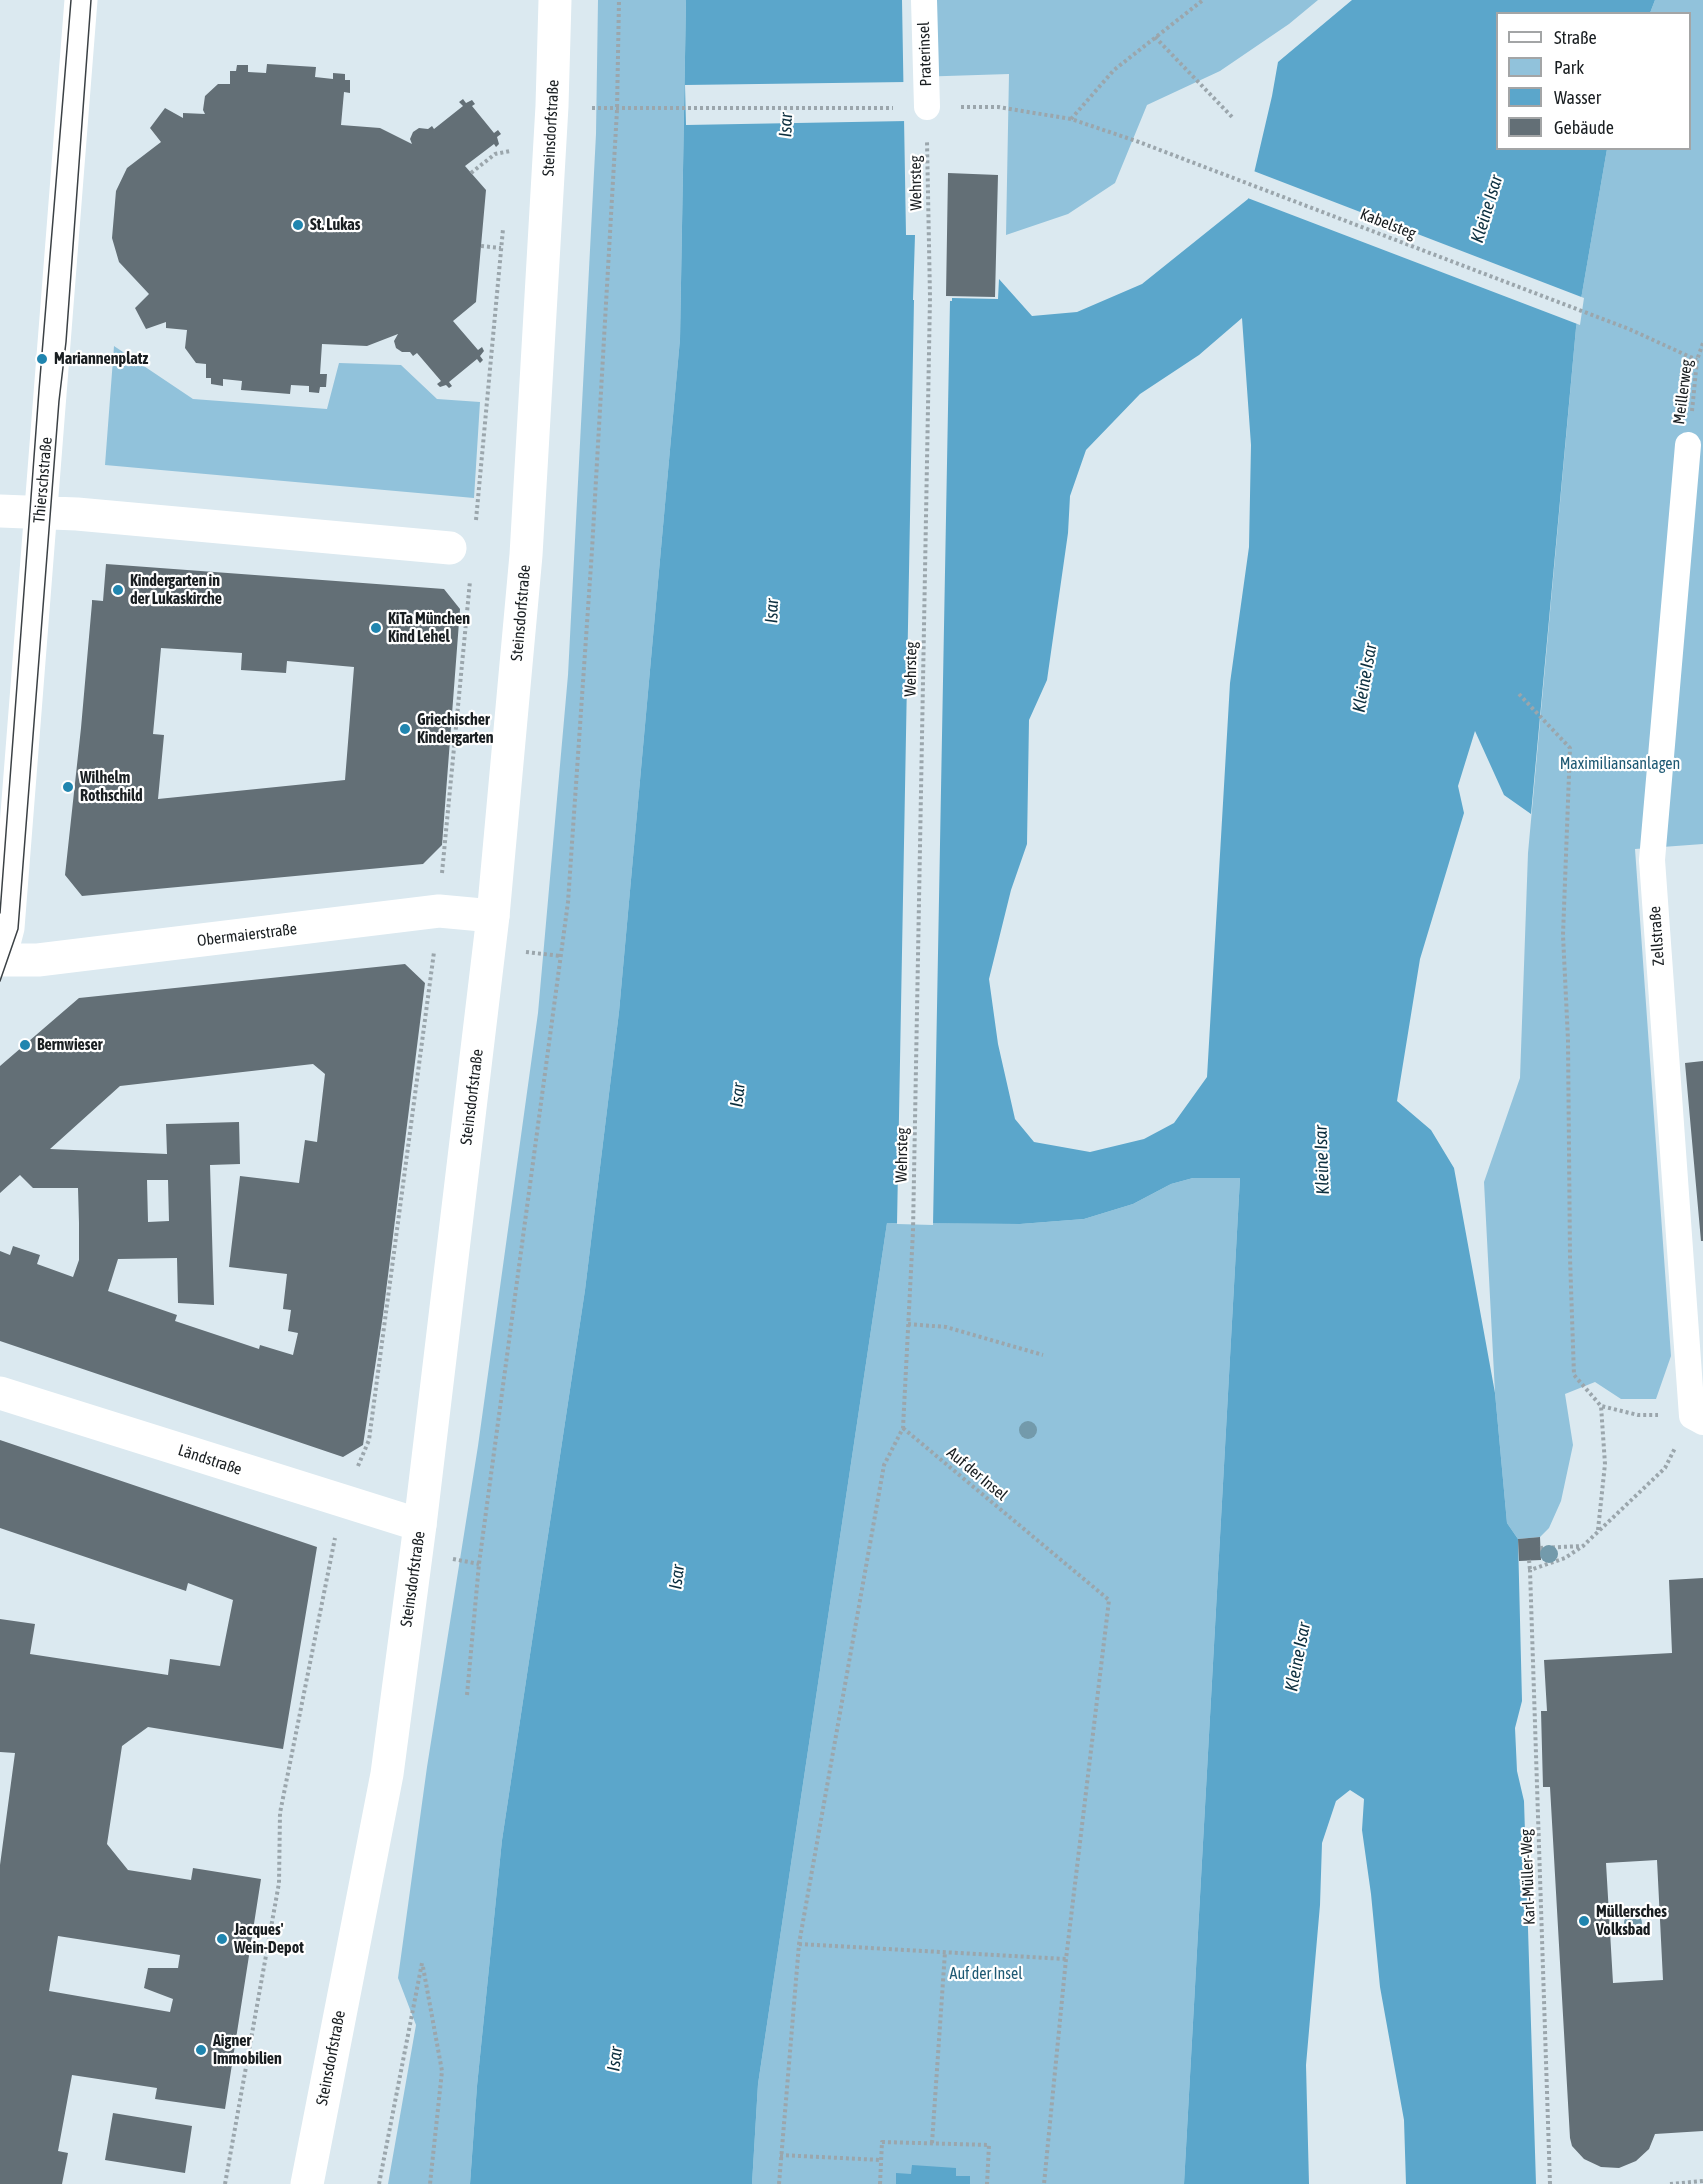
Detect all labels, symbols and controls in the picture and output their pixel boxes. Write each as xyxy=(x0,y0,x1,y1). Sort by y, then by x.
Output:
legend xyxy=(1496,12,1691,150)
street label: Praterinsel xyxy=(914,21,936,87)
text: Straße xyxy=(1554,27,1597,48)
text: Park xyxy=(1554,57,1584,78)
street label: Steinsdorfstraße xyxy=(539,79,563,177)
text: Wasser xyxy=(1554,87,1601,108)
water label: Isar xyxy=(775,112,797,138)
text: Gebäude xyxy=(1554,117,1614,138)
street label: Wehrsteg xyxy=(906,155,926,211)
water label: Kleine Isar xyxy=(1466,173,1508,245)
street label: Kabelsteg xyxy=(1357,205,1419,243)
place label: St. Lukas xyxy=(310,215,360,235)
marker: St. Lukas xyxy=(291,218,305,232)
place label: Mariannenplatz xyxy=(54,349,148,369)
marker: Mariannenplatz xyxy=(35,352,49,366)
street label: Meillerweg xyxy=(1669,358,1697,426)
street label: Thierschstraße xyxy=(30,436,56,524)
street label: Steinsdorfstraße xyxy=(507,564,535,662)
place label: Kindergarten in der Lukaskirche xyxy=(130,571,222,609)
marker: Kindergarten in der Lukaskirche xyxy=(111,583,125,597)
water label: Isar xyxy=(761,598,783,624)
place label: KiTa München Kind Lehel xyxy=(388,609,470,647)
marker: KiTa München Kind Lehel xyxy=(369,621,383,635)
street label: Wehrsteg xyxy=(901,641,921,697)
water label: Kleine Isar xyxy=(1348,642,1382,714)
place label: Griechischer Kindergarten xyxy=(417,710,493,748)
marker: Griechischer Kindergarten xyxy=(398,722,412,736)
park label: Maximiliansanlagen xyxy=(1560,754,1680,774)
place label: Wilhelm Rothschild xyxy=(80,768,143,806)
marker: Wilhelm Rothschild xyxy=(61,780,75,794)
street label: Zellstraße xyxy=(1645,905,1669,967)
street label: Obermaierstraße xyxy=(196,919,298,951)
place label: Bernwieser xyxy=(37,1035,102,1055)
marker: Bernwieser xyxy=(18,1038,32,1052)
street label: Steinsdorfstraße xyxy=(457,1048,487,1146)
water label: Isar xyxy=(726,1082,750,1108)
water label: Kleine Isar xyxy=(1310,1125,1334,1195)
street label: Wehrsteg xyxy=(892,1127,912,1183)
street label: Ländstraße xyxy=(176,1441,244,1479)
street label: Auf der Insel xyxy=(943,1443,1011,1505)
street label: Steinsdorfstraße xyxy=(397,1530,429,1628)
water label: Isar xyxy=(665,1563,689,1591)
water label: Kleine Isar xyxy=(1281,1621,1315,1693)
street label: Karl-Müller-Weg xyxy=(1517,1829,1539,1925)
place label: Müllersches Volksbad xyxy=(1596,1902,1667,1940)
marker: Müllersches Volksbad xyxy=(1577,1914,1591,1928)
place label: Jacques' Wein-Depot xyxy=(234,1920,304,1958)
marker: Jacques' Wein-Depot xyxy=(215,1932,229,1946)
park label: Auf der Insel xyxy=(950,1964,1022,1984)
street label: Steinsdorfstraße xyxy=(312,2009,350,2107)
place label: Aigner Immobilien xyxy=(213,2031,282,2069)
marker: Aigner Immobilien xyxy=(194,2043,208,2057)
water label: Isar xyxy=(603,2045,627,2073)

